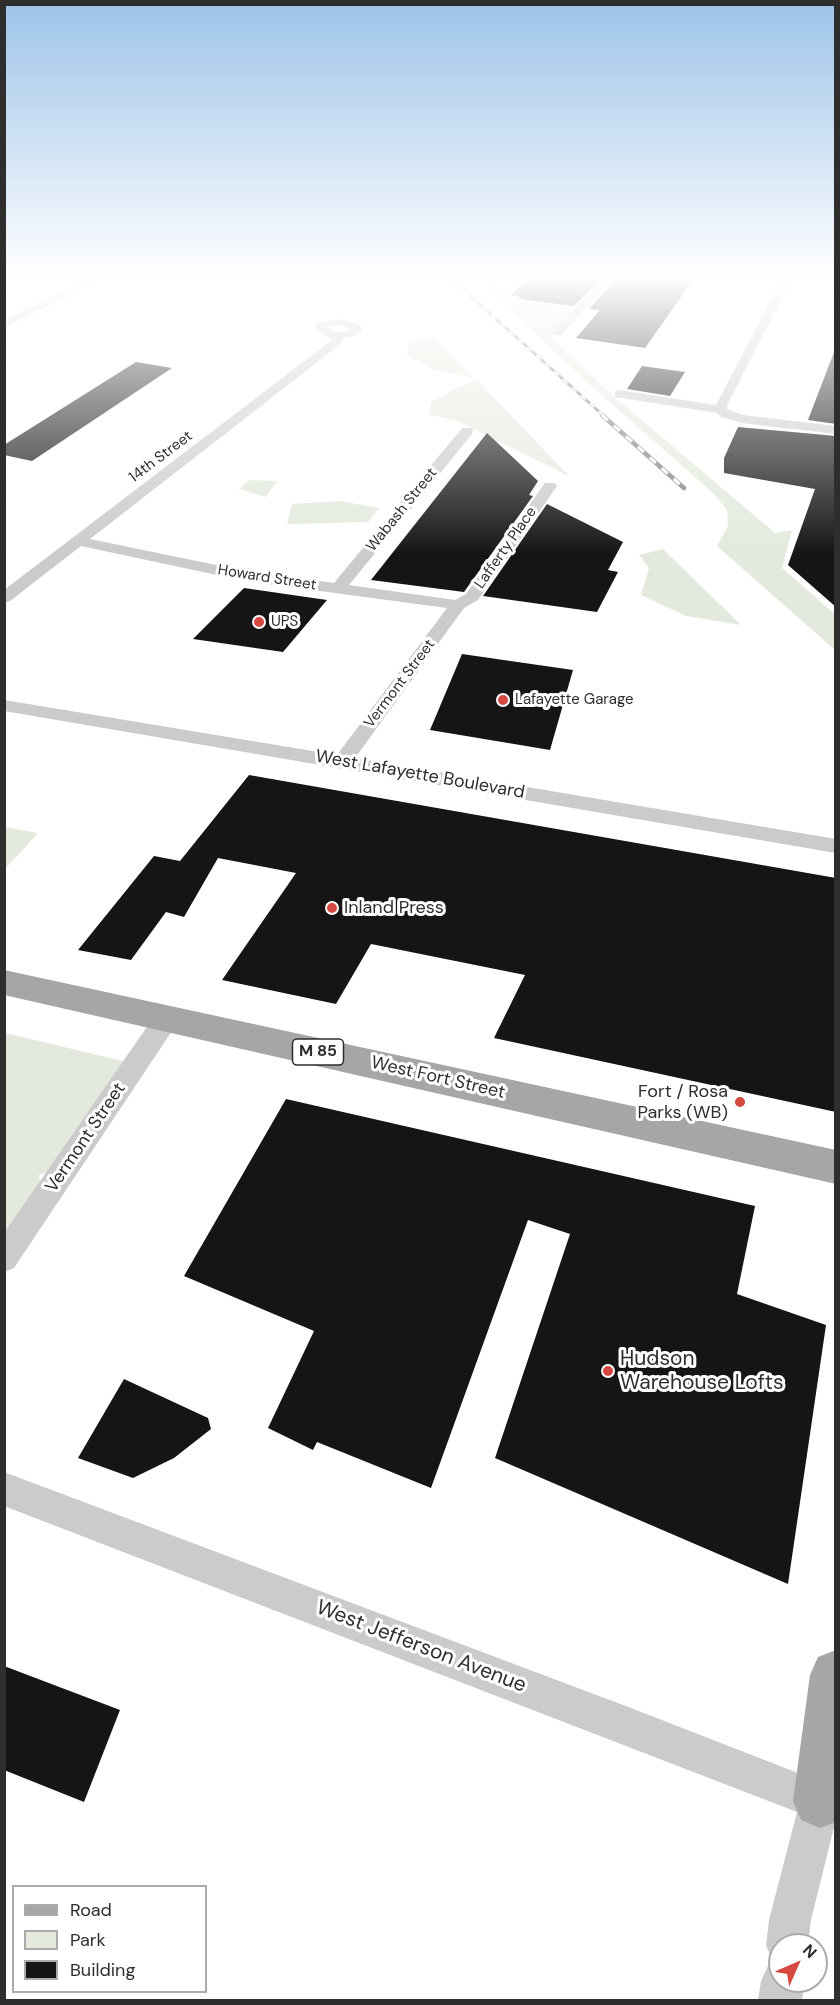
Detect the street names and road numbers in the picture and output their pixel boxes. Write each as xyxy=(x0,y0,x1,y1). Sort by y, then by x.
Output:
street label: 14th Street xyxy=(126,427,196,487)
street label: Wabash Street xyxy=(363,465,441,555)
street label: Lafferty Place xyxy=(471,504,541,592)
street label: Howard Street xyxy=(217,561,317,595)
street label: Vermont Street xyxy=(361,636,439,732)
street label: West Lafayette Boulevard xyxy=(314,746,526,804)
road number: M 85 xyxy=(292,1039,344,1065)
street label: West Fort Street xyxy=(369,1052,507,1104)
street label: Vermont Street xyxy=(41,1079,131,1197)
street label: West Jefferson Avenue xyxy=(312,1595,530,1699)

